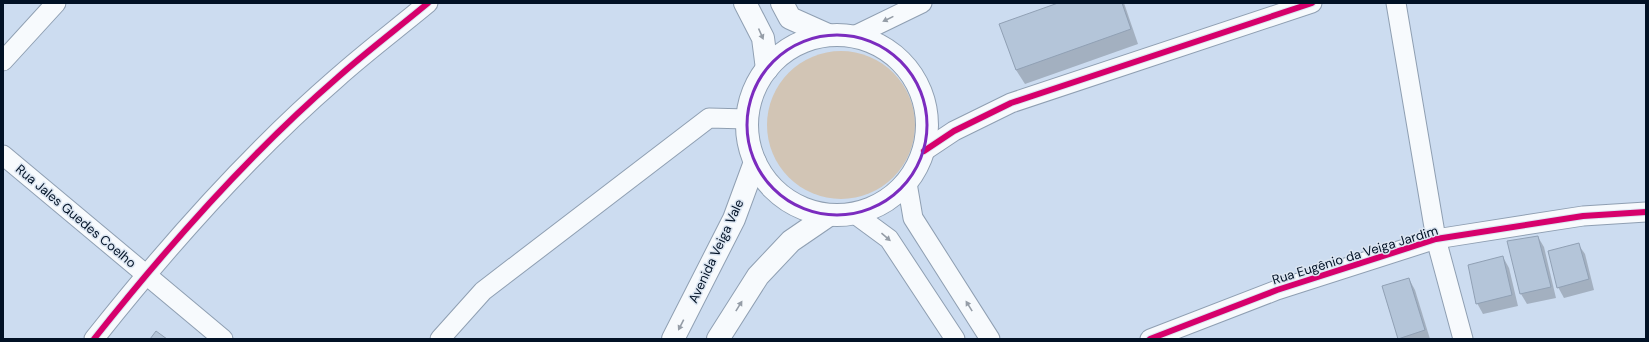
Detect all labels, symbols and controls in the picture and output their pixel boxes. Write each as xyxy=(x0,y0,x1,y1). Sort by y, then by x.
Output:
one-way arrow xyxy=(882,16,893,22)
one-way arrow xyxy=(758,29,764,40)
street label: Rua Jales Guedes Coelho xyxy=(12,161,140,272)
street label: Avenida Veiga Vale xyxy=(685,196,747,306)
street label: Rua Eugênio da Veiga Jardim xyxy=(1270,222,1440,288)
one-way arrow xyxy=(881,232,891,241)
one-way arrow xyxy=(735,300,742,312)
one-way arrow xyxy=(965,301,973,311)
one-way arrow xyxy=(678,319,684,330)

